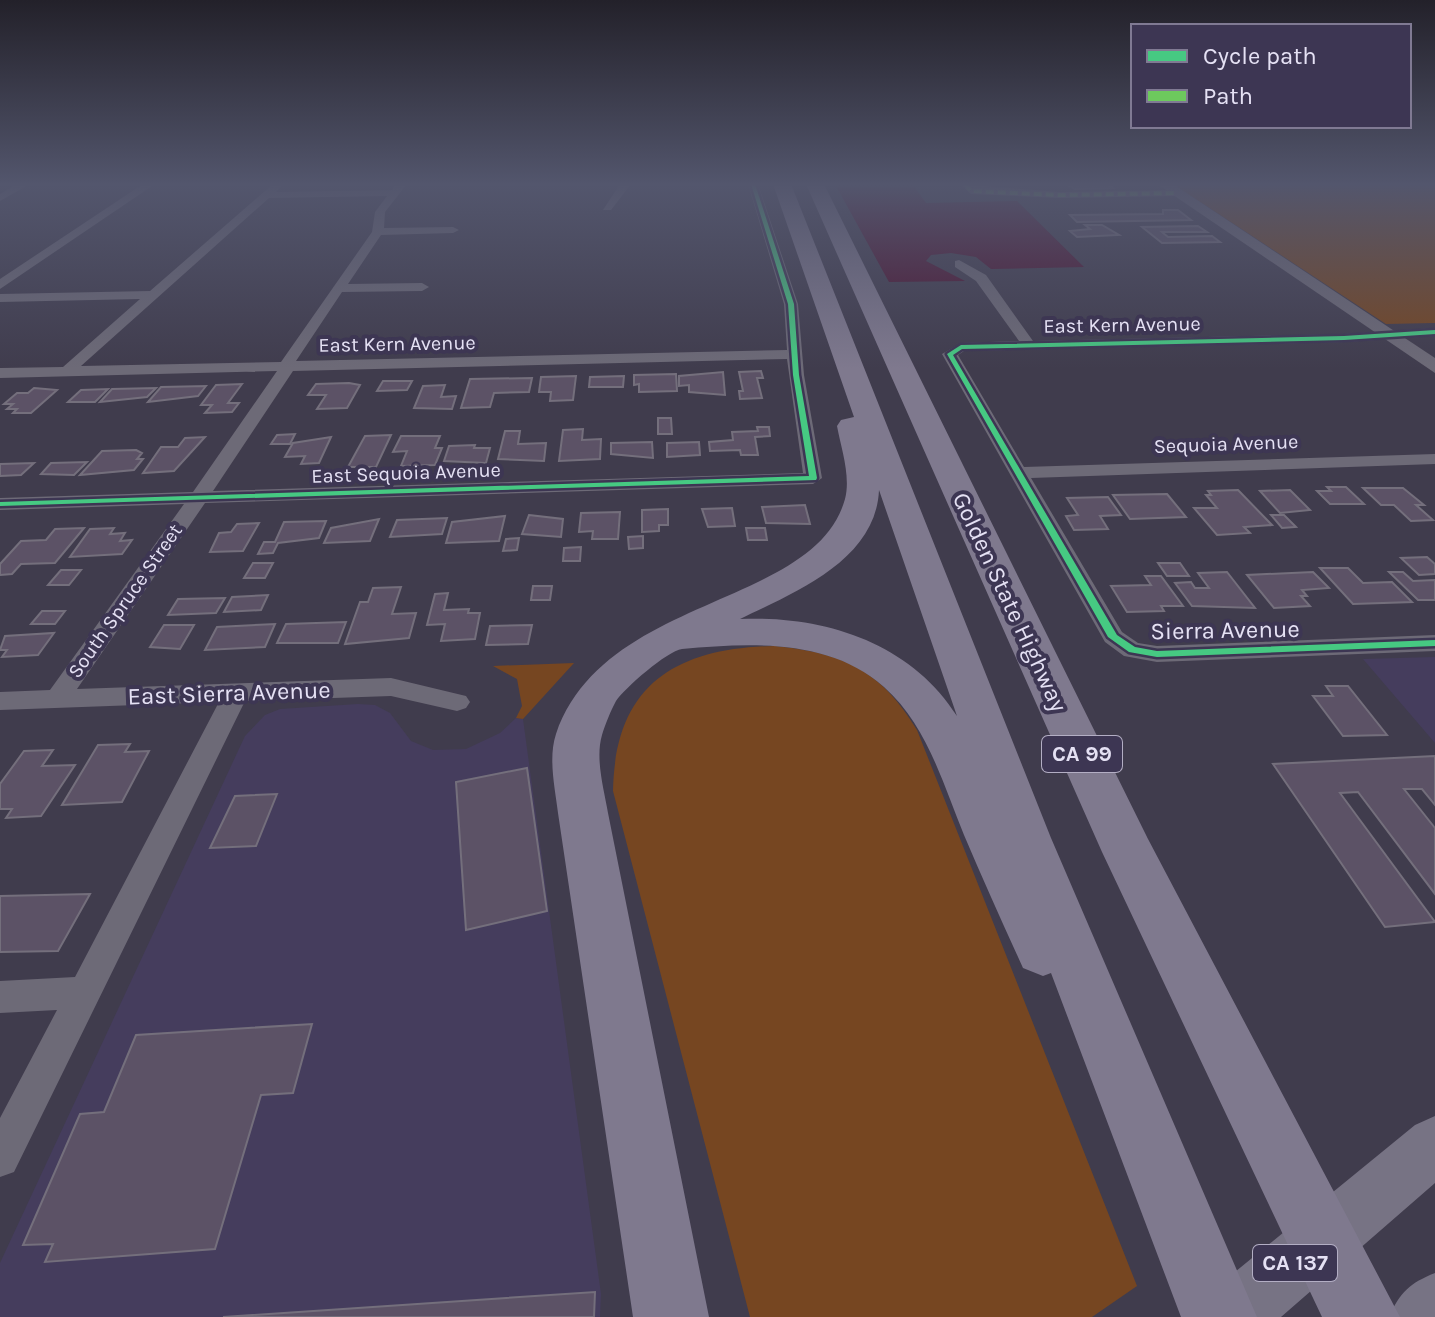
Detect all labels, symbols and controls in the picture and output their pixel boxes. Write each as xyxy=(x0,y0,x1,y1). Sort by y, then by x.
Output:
legend xyxy=(1131,24,1411,128)
text: Cycle path xyxy=(1203,42,1317,70)
text: Path xyxy=(1203,82,1253,110)
street label: East Kern Avenue xyxy=(1043,312,1201,338)
street label: East Kern Avenue xyxy=(318,331,476,357)
street label: Sequoia Avenue xyxy=(1153,430,1299,458)
street label: East Sequoia Avenue xyxy=(311,458,501,488)
street label: Golden State Highway xyxy=(947,488,1073,716)
street label: South Spruce Street xyxy=(63,519,187,682)
street label: Sierra Avenue xyxy=(1150,615,1300,645)
street label: East Sierra Avenue xyxy=(127,675,331,711)
road number: CA 99 xyxy=(1042,736,1122,772)
road number: CA 137 xyxy=(1253,1245,1337,1281)

